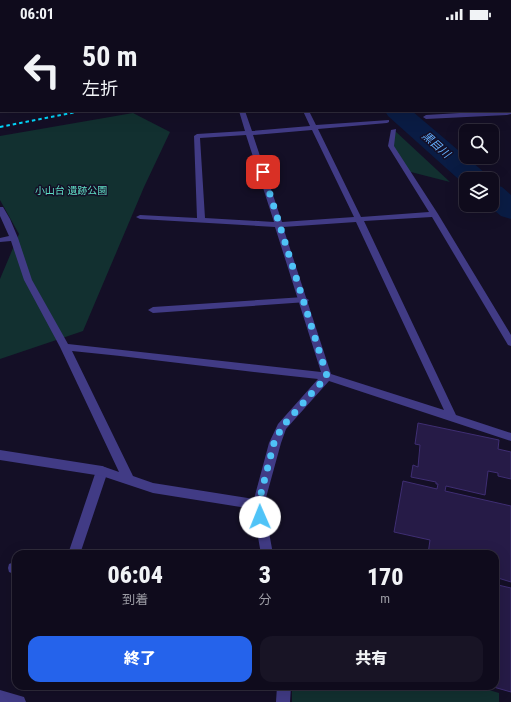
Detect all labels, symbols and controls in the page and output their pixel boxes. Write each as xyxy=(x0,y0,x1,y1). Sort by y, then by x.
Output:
text: 06:01 xyxy=(20,5,54,23)
text: 50 m xyxy=(82,40,138,73)
icon: left xyxy=(16,44,68,96)
text: 左折 xyxy=(82,78,118,99)
map controls xyxy=(459,124,499,212)
button: search xyxy=(459,124,499,164)
water label: 黒目川 xyxy=(419,129,453,161)
pin xyxy=(246,155,280,189)
icon: arrive xyxy=(252,161,274,183)
button: layers xyxy=(459,172,499,212)
park label: 小山台 遺跡公園 xyxy=(35,185,107,196)
position arrow xyxy=(239,496,281,538)
text: 06:04 xyxy=(107,561,163,589)
text: 3 xyxy=(259,561,271,589)
text: 170 xyxy=(367,563,404,591)
text: m xyxy=(380,591,390,606)
text: 到着 xyxy=(122,592,148,607)
text: 分 xyxy=(258,592,271,607)
button: 終了 xyxy=(28,636,252,682)
button: 共有 xyxy=(260,636,483,682)

